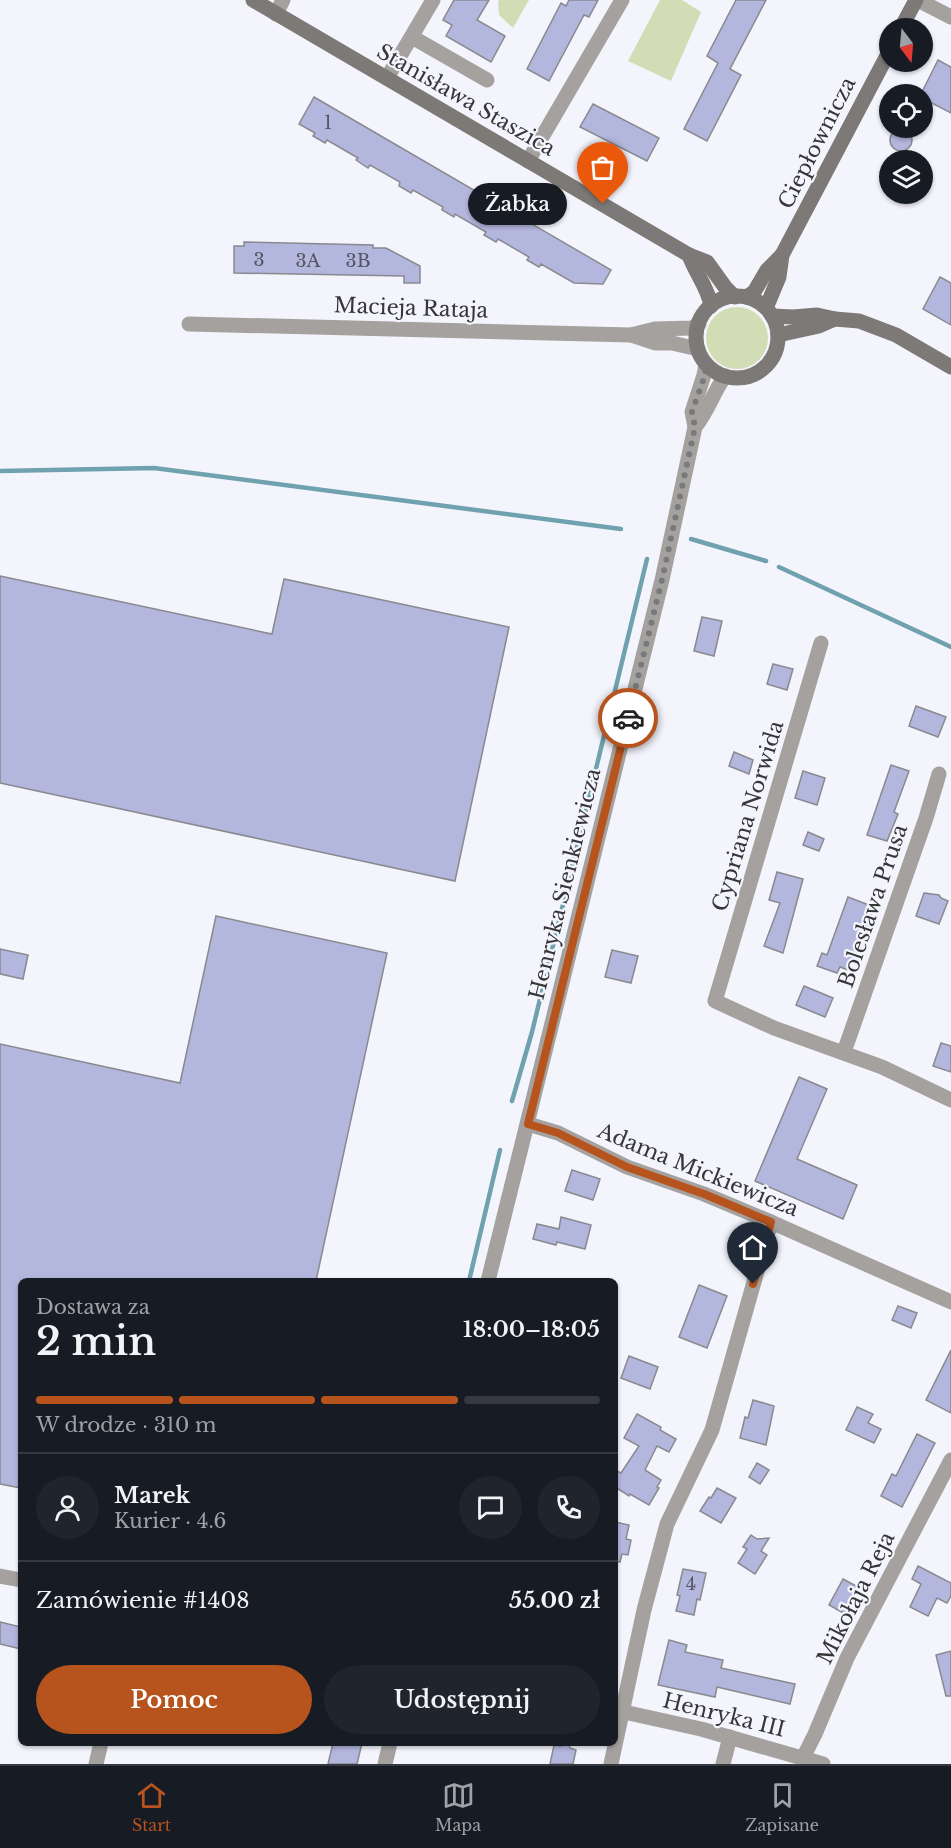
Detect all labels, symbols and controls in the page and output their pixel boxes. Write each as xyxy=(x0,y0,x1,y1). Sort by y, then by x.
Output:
north arrow xyxy=(879,18,933,72)
map controls xyxy=(879,18,933,204)
street label: Stanisława Staszica xyxy=(372,38,560,162)
street label: Ciepłownicza xyxy=(773,72,862,213)
button: locate xyxy=(879,84,933,138)
house number: 1 xyxy=(324,112,332,134)
pin xyxy=(577,142,628,204)
button: layers xyxy=(879,150,933,204)
icon: bag xyxy=(586,151,619,184)
callout: Żabka xyxy=(468,183,567,225)
text: Żabka xyxy=(485,192,550,216)
house number: 3 xyxy=(253,249,265,271)
house number: 3A xyxy=(296,250,322,272)
house number: 3B xyxy=(346,250,370,272)
street label: Macieja Rataja xyxy=(333,292,489,324)
courier xyxy=(598,688,658,748)
icon: car xyxy=(612,702,645,735)
street label: Cypriana Norwida xyxy=(707,717,790,915)
street label: Henryka Sienkiewicza xyxy=(524,765,606,1002)
street label: Bolesława Prusa xyxy=(833,821,913,991)
street label: Adama Mickiewicza xyxy=(593,1117,803,1222)
pin xyxy=(727,1222,778,1284)
icon: home xyxy=(736,1231,769,1264)
text: Dostawa za xyxy=(36,1295,150,1319)
text: 18:00–18:05 xyxy=(463,1316,600,1343)
text: 2 min xyxy=(36,1317,156,1366)
text: W drodze · 310 m xyxy=(36,1413,216,1437)
button: person xyxy=(36,1476,99,1539)
button: chat xyxy=(459,1476,522,1539)
button: phone xyxy=(537,1476,600,1539)
text: Marek xyxy=(114,1482,190,1509)
text: Kurier · 4.6 xyxy=(114,1509,226,1533)
street label: Mikołaja Reja xyxy=(812,1527,901,1668)
house number: 4 xyxy=(686,1573,696,1595)
text: Zamówienie #1408 xyxy=(36,1587,250,1614)
text: 55.00 zł xyxy=(509,1587,600,1614)
button: Pomoc xyxy=(36,1665,312,1734)
button: Udostępnij xyxy=(324,1665,600,1734)
street label: Henryka III xyxy=(660,1687,788,1743)
tab: Start xyxy=(132,1779,171,1835)
tab: Mapa xyxy=(435,1779,481,1835)
tab: Zapisane xyxy=(745,1779,819,1835)

